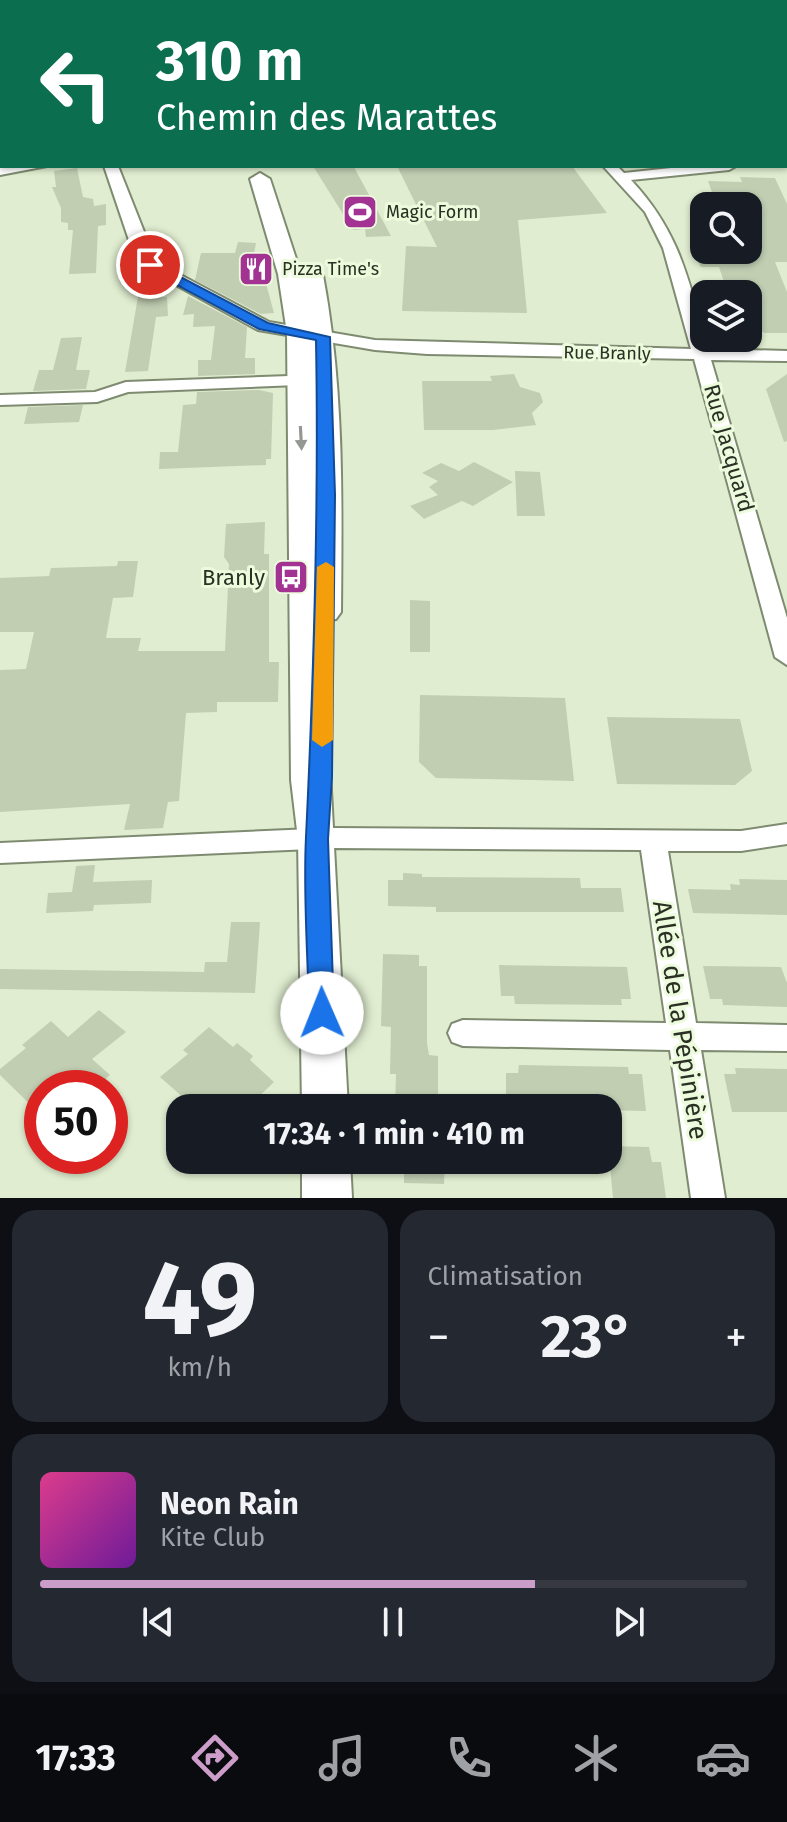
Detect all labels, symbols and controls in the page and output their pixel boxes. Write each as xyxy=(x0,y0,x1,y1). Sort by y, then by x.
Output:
text: 310 m xyxy=(156,28,303,95)
icon: left xyxy=(24,32,128,136)
text: Chemin des Marattes xyxy=(156,96,497,140)
map controls xyxy=(690,192,762,352)
button: search xyxy=(690,192,762,264)
sports icon: Magic Form xyxy=(341,193,379,231)
place label: Magic Form xyxy=(386,201,479,223)
pin xyxy=(116,231,184,299)
icon: arrive xyxy=(128,243,172,287)
restaurant icon: Pizza Time's xyxy=(237,250,275,288)
place label: Pizza Time's xyxy=(282,258,379,280)
button: layers xyxy=(690,280,762,352)
street label: Rue Branly xyxy=(563,341,651,365)
street label: Rue Jacquard xyxy=(698,381,760,515)
one-way arrow xyxy=(295,426,308,451)
bus stop icon: Branly xyxy=(272,558,310,596)
place label: Branly xyxy=(202,564,265,591)
street label: Allée de la Pépinière xyxy=(646,898,714,1142)
position arrow xyxy=(280,971,364,1055)
speed limit sign: 50 xyxy=(24,1070,128,1174)
text: 17:34 · 1 min · 410 m xyxy=(263,1116,525,1152)
text: 49 xyxy=(142,1237,257,1362)
text: Climatisation xyxy=(428,1261,583,1292)
text: 23° xyxy=(541,1301,634,1373)
text: − xyxy=(428,1311,450,1364)
text: + xyxy=(725,1311,747,1364)
text: km/h xyxy=(168,1352,232,1383)
text: Neon Rain xyxy=(160,1486,299,1522)
text: Kite Club xyxy=(160,1522,265,1553)
icon: previous xyxy=(136,1600,180,1644)
icon: pause xyxy=(371,1600,415,1644)
icon: next xyxy=(607,1600,651,1644)
icon: directions xyxy=(187,1730,243,1786)
icon: music xyxy=(314,1730,370,1786)
icon: phone xyxy=(441,1730,497,1786)
icon: climate xyxy=(568,1730,624,1786)
icon: car xyxy=(695,1730,751,1786)
text: 17:33 xyxy=(36,1736,116,1780)

